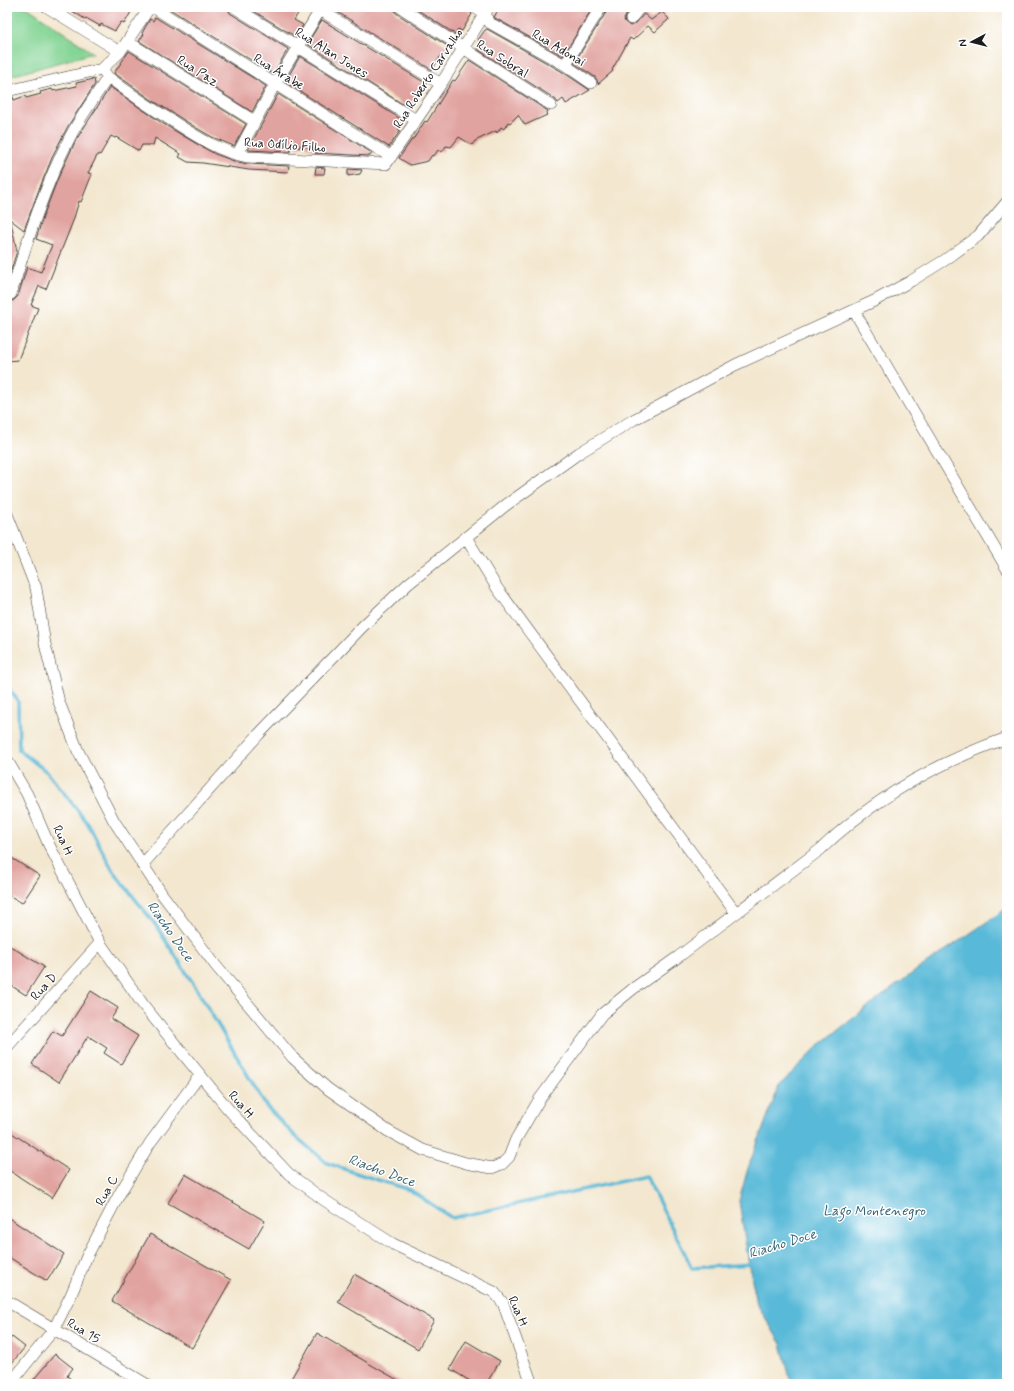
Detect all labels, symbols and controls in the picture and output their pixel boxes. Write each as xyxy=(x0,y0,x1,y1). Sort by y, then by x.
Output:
north arrow xyxy=(952,22,992,62)
street label: Rua Alan Jones xyxy=(291,24,371,83)
street label: Rua Roberto Carvalho xyxy=(390,25,467,132)
street label: Rua Adonai xyxy=(528,26,588,71)
street label: Rua Sobral xyxy=(473,36,532,82)
text: N xyxy=(956,39,970,48)
street label: Rua Árabe xyxy=(250,49,308,95)
street label: Rua Paz xyxy=(173,52,221,91)
street label: Rua Odílio Filho xyxy=(243,134,327,157)
street label: Rua H xyxy=(48,823,77,859)
water label: Riacho Doce xyxy=(143,898,198,966)
street label: Rua D xyxy=(27,969,61,1005)
street label: Rua H xyxy=(224,1087,258,1123)
water label: Riacho Doce xyxy=(346,1151,418,1192)
street label: Rua C xyxy=(92,1172,123,1209)
water label: Lago Montenegro xyxy=(823,1202,926,1222)
water label: Riacho Doce xyxy=(746,1225,819,1263)
street label: Rua H xyxy=(503,1294,532,1330)
street label: Rua 15 xyxy=(63,1315,103,1348)

